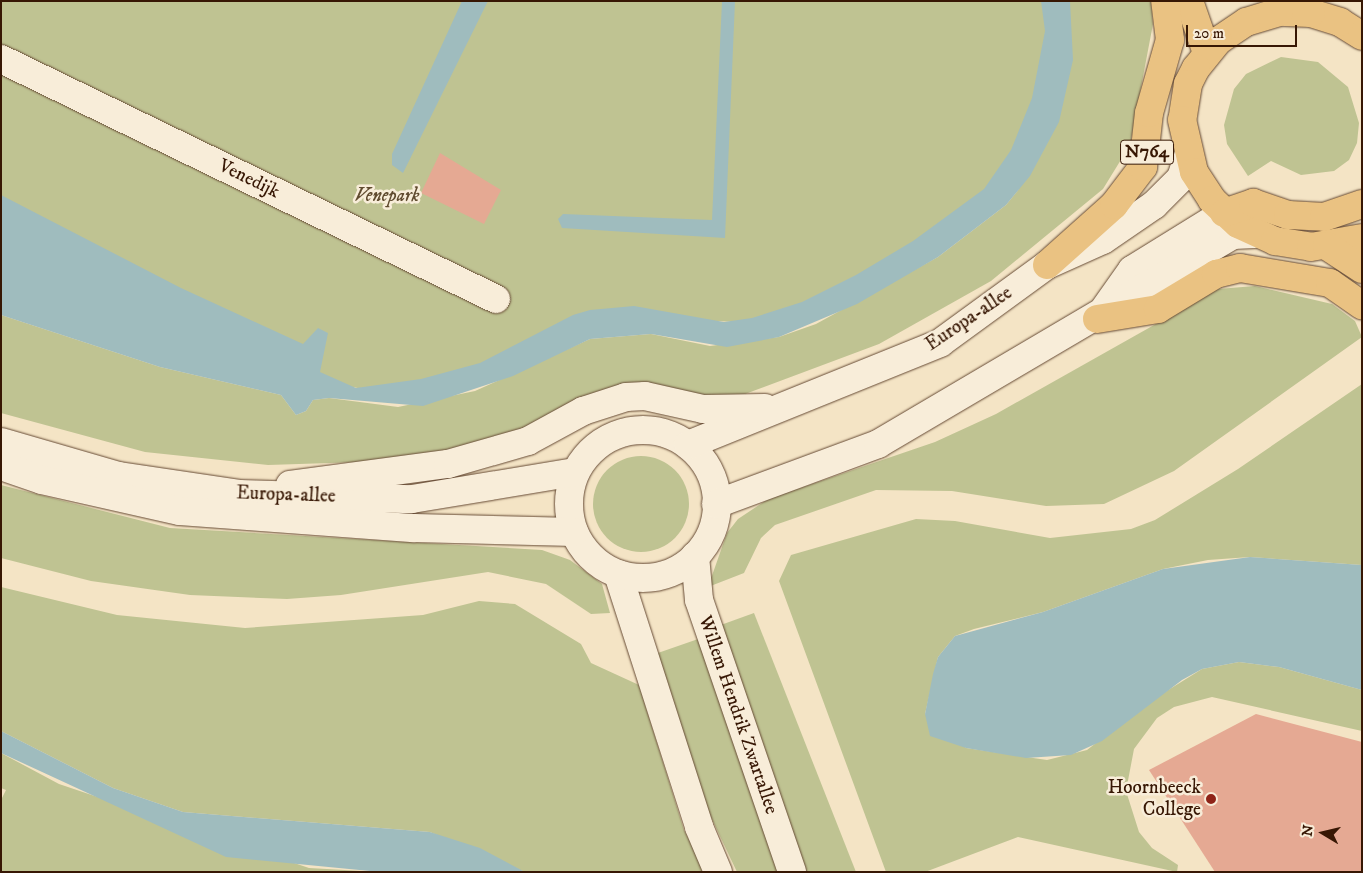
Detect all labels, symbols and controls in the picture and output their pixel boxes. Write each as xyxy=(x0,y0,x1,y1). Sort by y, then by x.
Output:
scale bar xyxy=(1188,15,1299,47)
text: 20 m xyxy=(1194,24,1224,43)
road number: N764 xyxy=(1120,136,1174,168)
street label: Venedijk xyxy=(215,155,283,203)
park label: Venepark xyxy=(354,185,420,207)
street label: Europa-allee xyxy=(921,282,1017,356)
street label: Europa-allee xyxy=(236,482,336,508)
street label: Willem Hendrik Zwartallee xyxy=(693,613,783,817)
place label: Hoornbeeck College xyxy=(1108,777,1201,821)
marker: Hoornbeeck College xyxy=(1205,793,1217,805)
north arrow xyxy=(1298,808,1348,858)
text: N xyxy=(1298,824,1318,838)

